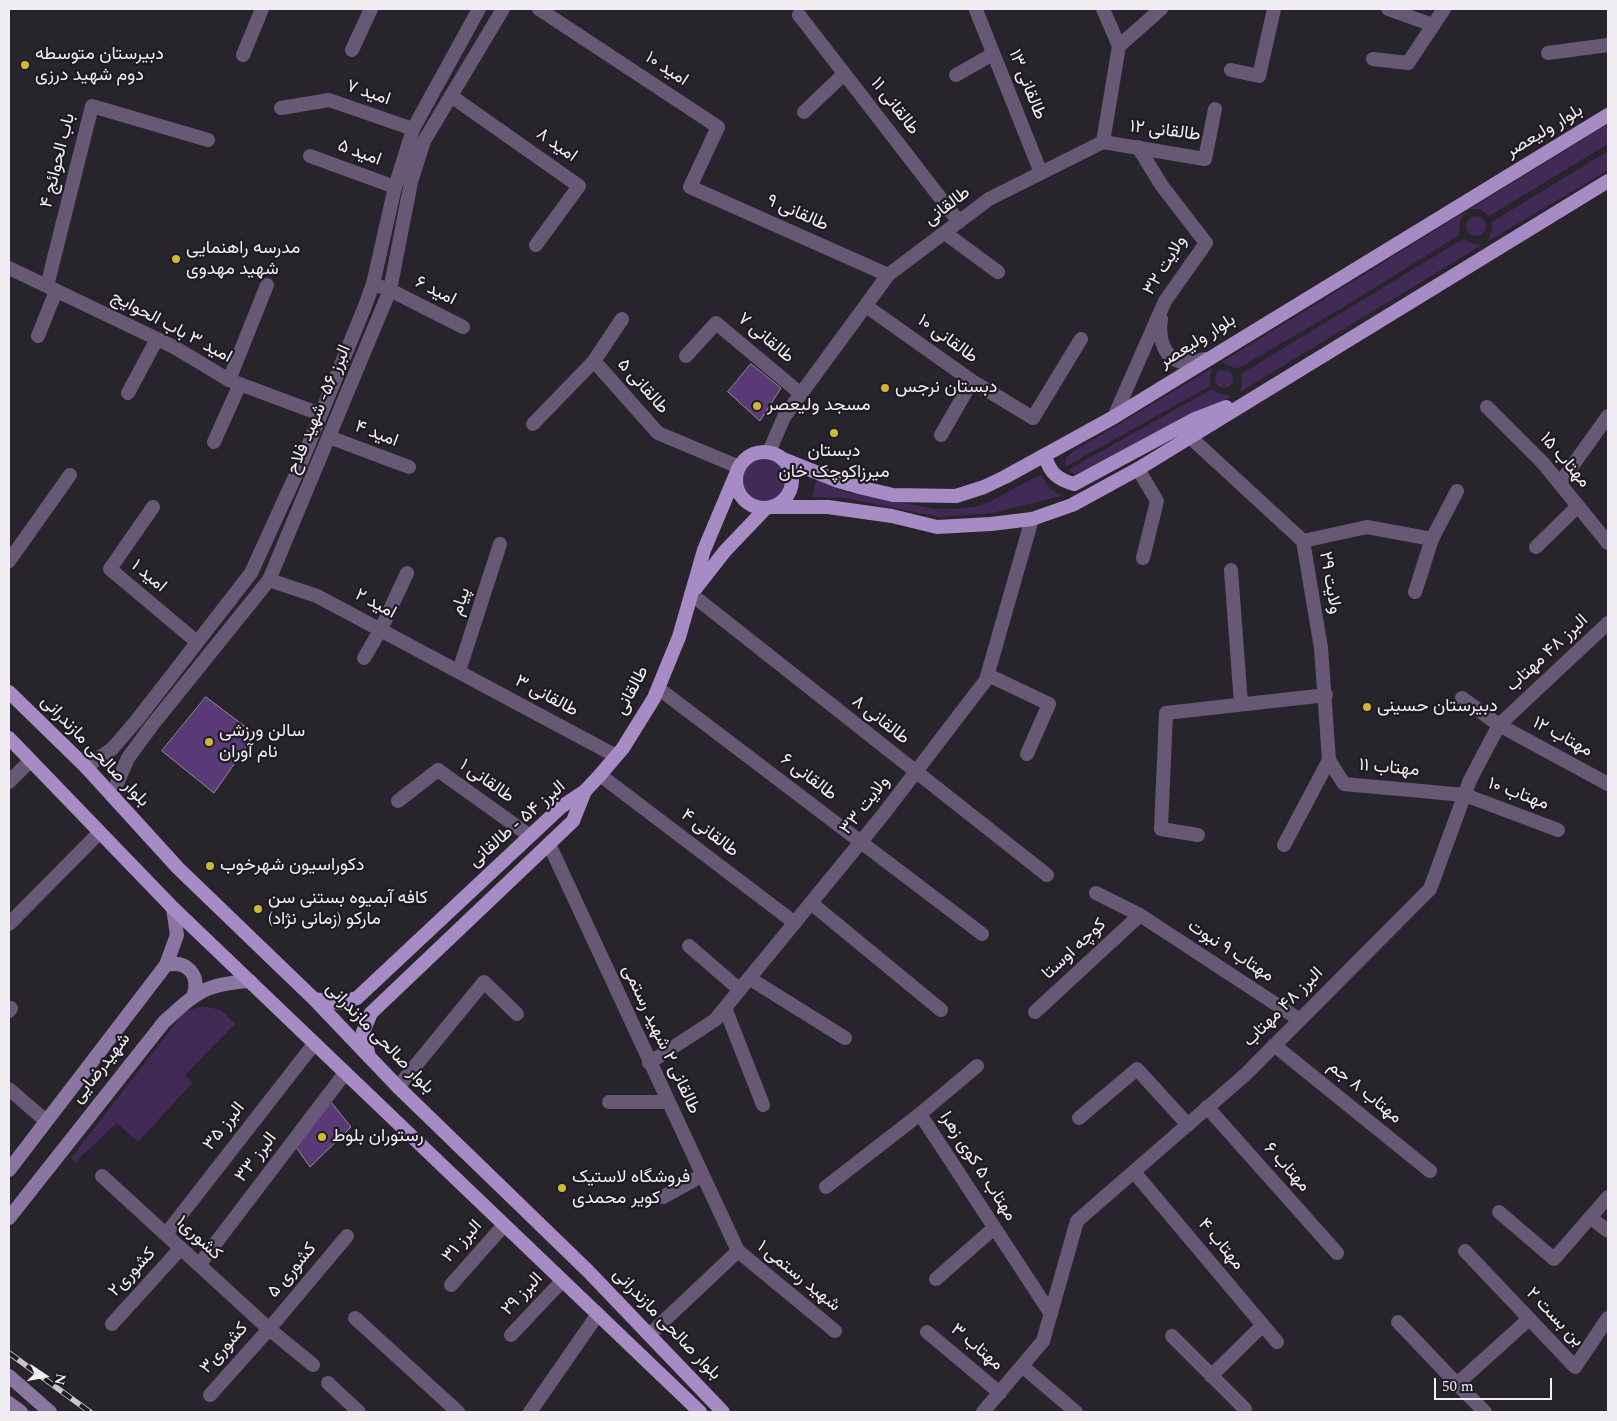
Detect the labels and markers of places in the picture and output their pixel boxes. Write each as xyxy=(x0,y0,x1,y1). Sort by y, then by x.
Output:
place label: دبیرستان متوسطه دوم شهید درزی xyxy=(35,44,164,86)
marker: دبیرستان متوسطه دوم شهید درزی xyxy=(19,59,31,71)
place label: مدرسه راهنمایی شهید مهدوی xyxy=(186,238,300,280)
marker: مدرسه راهنمایی شهید مهدوی xyxy=(170,253,182,265)
place label: دبستان نرجس xyxy=(895,377,997,399)
marker: دبستان نرجس xyxy=(879,382,891,394)
place label: مسجد ولیعصر xyxy=(767,395,871,417)
marker: مسجد ولیعصر xyxy=(751,400,763,412)
marker: دبستان میرزاکوچک خان xyxy=(828,427,840,439)
place label: دبستان میرزاکوچک خان xyxy=(779,441,889,484)
place label: دبیرستان حسینی xyxy=(1377,696,1498,718)
marker: دبیرستان حسینی xyxy=(1361,701,1373,713)
place label: سالن ورزشی نام آوران xyxy=(219,721,305,764)
marker: سالن ورزشی نام آوران xyxy=(203,736,215,748)
place label: دکوراسیون شهرخوب xyxy=(220,855,364,877)
marker: دکوراسیون شهرخوب xyxy=(204,860,216,872)
place label: کافه آبمیوه بستنی سن مارکو (زمانی نژاد) xyxy=(268,888,428,931)
marker: کافه آبمیوه بستنی سن مارکو (زمانی نژاد) xyxy=(252,903,264,915)
place label: رستوران بلوط xyxy=(332,1126,424,1148)
marker: رستوران بلوط xyxy=(316,1131,328,1143)
place label: فروشگاه لاستیک کویر محمدی xyxy=(572,1167,690,1210)
marker: فروشگاه لاستیک کویر محمدی xyxy=(556,1182,568,1194)

